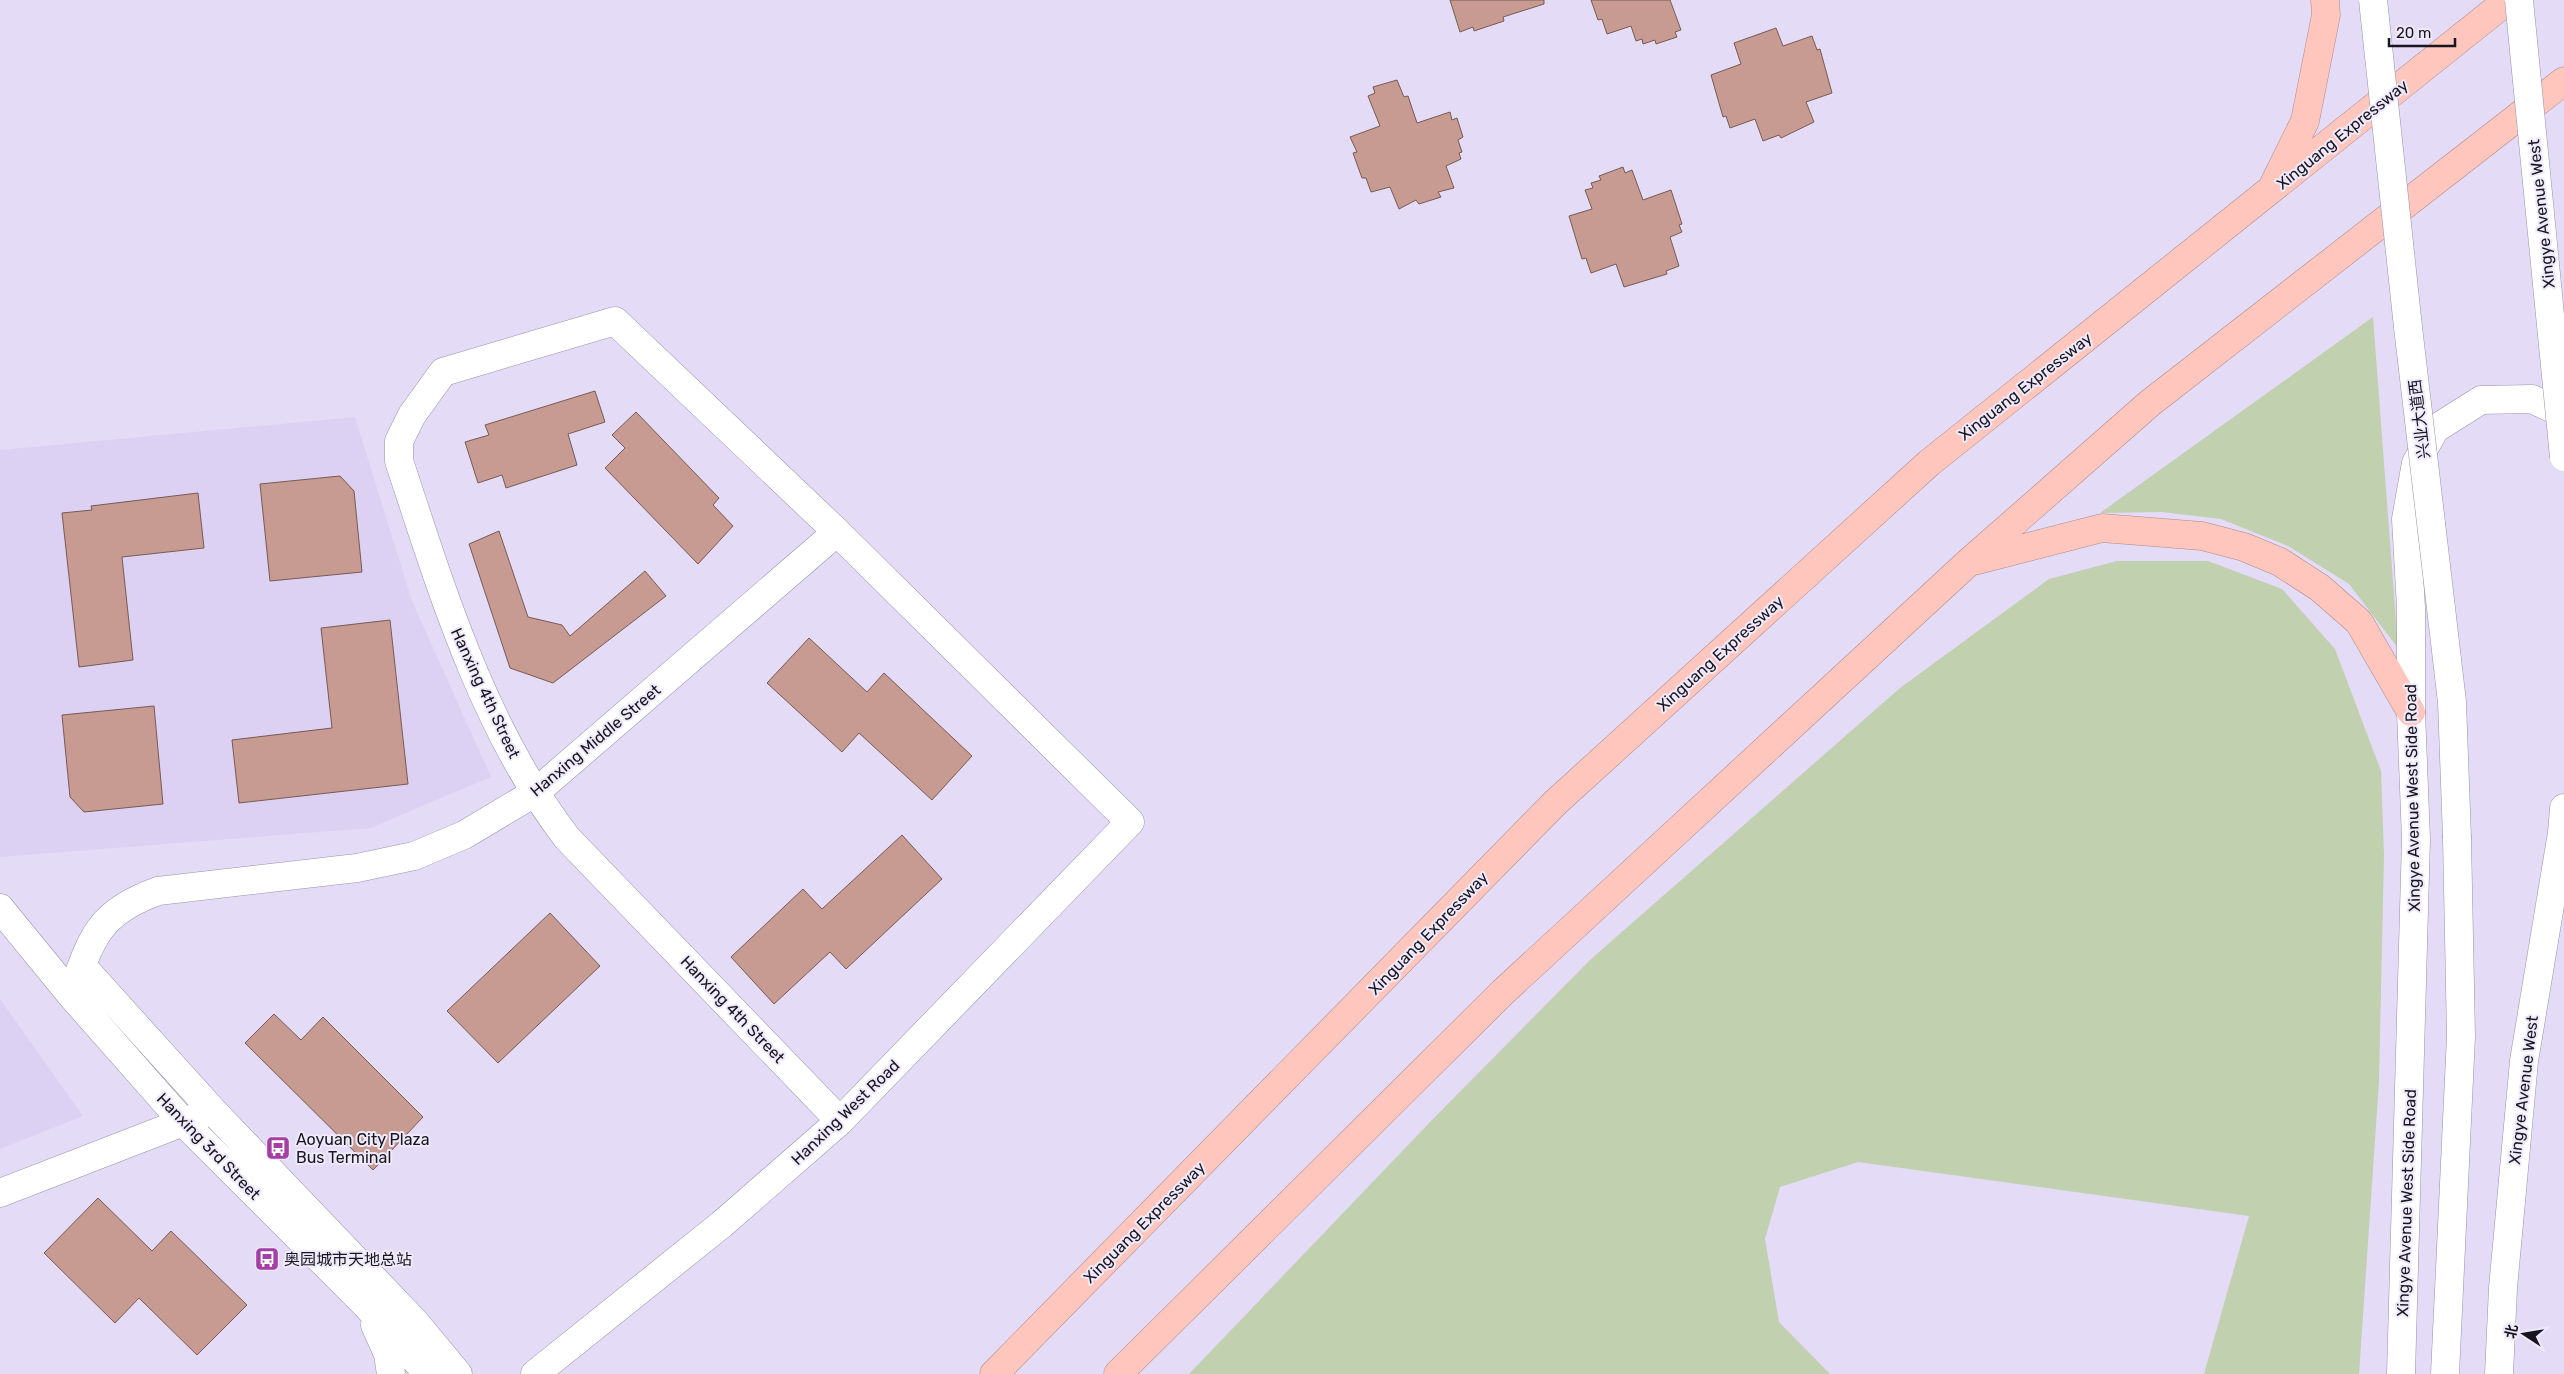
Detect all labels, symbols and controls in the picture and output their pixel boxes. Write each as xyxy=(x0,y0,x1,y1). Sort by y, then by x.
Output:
scale bar xyxy=(2389,15,2455,47)
text: 20 m xyxy=(2396,24,2431,42)
street label: Xinguang Expressway xyxy=(2273,75,2412,193)
street label: Xingye Avenue West xyxy=(2524,138,2559,289)
street label: Xinguang Expressway xyxy=(1955,328,2096,444)
street label: 兴业大道西 xyxy=(2405,378,2434,460)
street label: Xinguang Expressway xyxy=(1653,591,1788,715)
street label: Hanxing 4th Street xyxy=(447,625,524,761)
street label: Hanxing Middle Street xyxy=(526,680,664,800)
street label: Xingye Avenue West Side Road xyxy=(2401,684,2424,912)
street label: Xinguang Expressway xyxy=(1365,868,1492,999)
street label: Hanxing 4th Street xyxy=(677,952,789,1067)
street label: Xingye Avenue West xyxy=(2505,1015,2542,1166)
street label: Hanxing West Road xyxy=(787,1056,903,1169)
street label: Hanxing 3rd Street xyxy=(153,1089,264,1204)
street label: Xingye Avenue West Side Road xyxy=(2393,1089,2420,1317)
place label: Aoyuan City Plaza Bus Terminal xyxy=(296,1130,429,1167)
bus stop icon: Aoyuan City Plaza Bus Terminal xyxy=(265,1135,291,1161)
street label: Xinguang Expressway xyxy=(1080,1158,1209,1287)
bus stop icon: 奥园城市天地总站 xyxy=(254,1246,280,1272)
place label: 奥园城市天地总站 xyxy=(284,1250,412,1269)
north arrow xyxy=(2499,1309,2549,1359)
text: 北 xyxy=(2502,1323,2522,1340)

